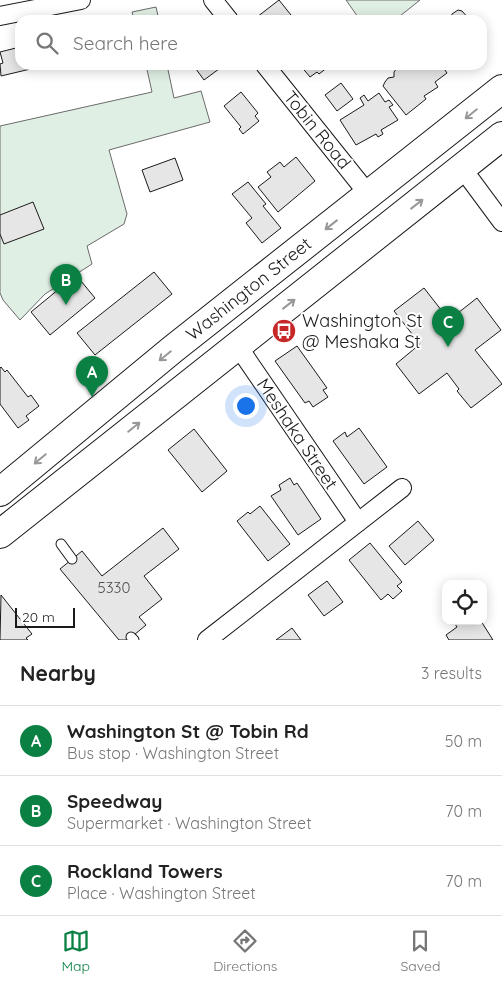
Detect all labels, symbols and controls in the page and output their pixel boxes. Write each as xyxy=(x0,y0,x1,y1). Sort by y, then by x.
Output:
search box xyxy=(15,15,487,70)
icon: search xyxy=(33,29,61,57)
text: Search here xyxy=(73,31,178,55)
street label: Tobin Road xyxy=(279,86,356,174)
one-way arrow xyxy=(464,109,477,120)
one-way arrow xyxy=(410,198,423,209)
one-way arrow xyxy=(325,220,338,231)
street label: Washington Street xyxy=(181,232,316,345)
pin: B xyxy=(50,264,82,305)
one-way arrow xyxy=(282,299,296,309)
pin: C xyxy=(432,306,464,347)
place label: Washington St @ Meshaka St xyxy=(302,309,423,353)
bus stop icon: Washington St @ Meshaka St xyxy=(271,318,297,344)
one-way arrow xyxy=(159,350,172,361)
pin: A xyxy=(76,356,108,397)
street label: Meshaka Street xyxy=(252,374,343,494)
your location xyxy=(233,393,259,419)
one-way arrow xyxy=(127,422,140,433)
one-way arrow xyxy=(33,453,46,465)
house number: 5330 xyxy=(98,578,130,597)
map controls xyxy=(442,580,487,625)
button: locate xyxy=(442,580,487,625)
scale bar xyxy=(15,605,75,628)
text: 20 m xyxy=(22,608,55,626)
text: Nearby xyxy=(20,660,96,686)
text: 3 results xyxy=(421,663,482,683)
text: Washington St @ Tobin Rd xyxy=(67,719,309,743)
text: A xyxy=(31,731,41,751)
text: 50 m xyxy=(445,731,482,751)
text: Bus stop · Washington Street xyxy=(67,743,279,763)
text: Speedway xyxy=(67,789,162,813)
text: B xyxy=(31,801,41,821)
text: 70 m xyxy=(445,801,482,821)
text: Supermarket · Washington Street xyxy=(67,813,312,833)
text: Rockland Towers xyxy=(67,859,223,883)
text: C xyxy=(31,871,41,891)
text: 70 m xyxy=(445,871,482,891)
text: Place · Washington Street xyxy=(67,883,256,903)
tab: Map xyxy=(62,927,90,975)
tab: Directions xyxy=(213,927,277,975)
tab: Saved xyxy=(400,927,440,975)

